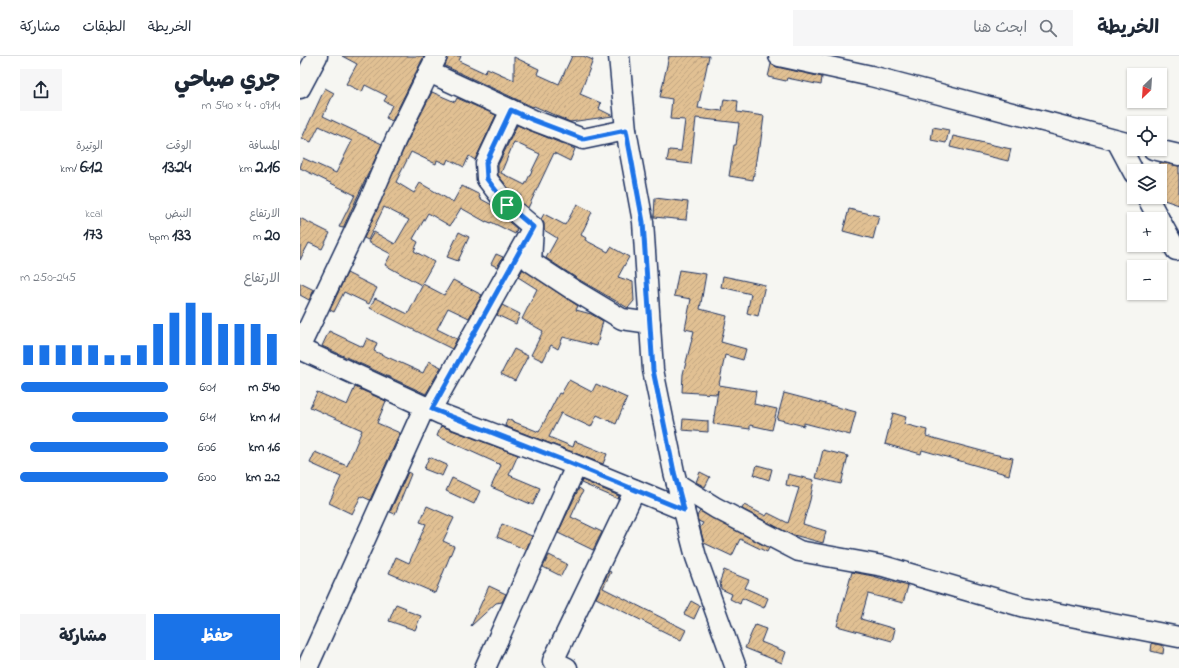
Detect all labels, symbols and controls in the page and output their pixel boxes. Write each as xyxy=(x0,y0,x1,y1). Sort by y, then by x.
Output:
search box xyxy=(793,10,1073,46)
text: الخريطة xyxy=(1097,15,1159,42)
text: مشاركة xyxy=(20,17,60,38)
text: الطبقات xyxy=(82,17,126,38)
text: الخريطة xyxy=(148,17,191,38)
text: ابحث هنا xyxy=(973,17,1027,39)
icon: search xyxy=(1037,17,1059,39)
text: جري صباحي xyxy=(174,65,280,97)
north arrow xyxy=(1127,68,1167,108)
map controls xyxy=(1127,68,1167,300)
button: share xyxy=(20,69,62,111)
text: 09:14 · 4 × 540 m xyxy=(201,96,280,115)
button: locate xyxy=(1127,116,1167,156)
text: الوتيرة xyxy=(76,138,103,154)
text: الوقت xyxy=(166,138,191,154)
text: المسافة xyxy=(249,138,280,154)
text: 6:12 xyxy=(80,155,103,180)
text: 13:24 xyxy=(162,155,191,180)
text: 2.16 xyxy=(255,155,280,180)
text: /km xyxy=(60,161,80,177)
text: km xyxy=(239,161,255,177)
button: layers xyxy=(1127,164,1167,204)
pin xyxy=(490,188,524,222)
icon: arrive xyxy=(496,194,518,216)
text: kcal xyxy=(85,206,103,222)
text: النبض xyxy=(165,206,191,222)
text: الارتفاع xyxy=(249,206,280,222)
button: + xyxy=(1127,212,1167,252)
text: 173 xyxy=(83,222,103,247)
text: 133 xyxy=(172,223,191,248)
text: 20 xyxy=(264,223,280,248)
text: bpm xyxy=(149,229,172,245)
text: m xyxy=(253,229,264,245)
button: − xyxy=(1127,260,1167,300)
text: 245–250 m xyxy=(20,268,76,287)
text: الارتفاع xyxy=(244,269,280,288)
text: 6:01 xyxy=(199,378,216,397)
text: 540 m xyxy=(248,378,280,397)
text: 6:41 xyxy=(200,408,216,427)
text: 1.1 km xyxy=(250,408,280,427)
text: 6:06 xyxy=(198,438,216,457)
text: 1.6 km xyxy=(248,438,280,457)
text: 6:00 xyxy=(198,468,216,487)
text: 2.2 km xyxy=(245,468,280,487)
button: مشاركة xyxy=(20,614,146,660)
button: حفظ xyxy=(154,614,280,660)

